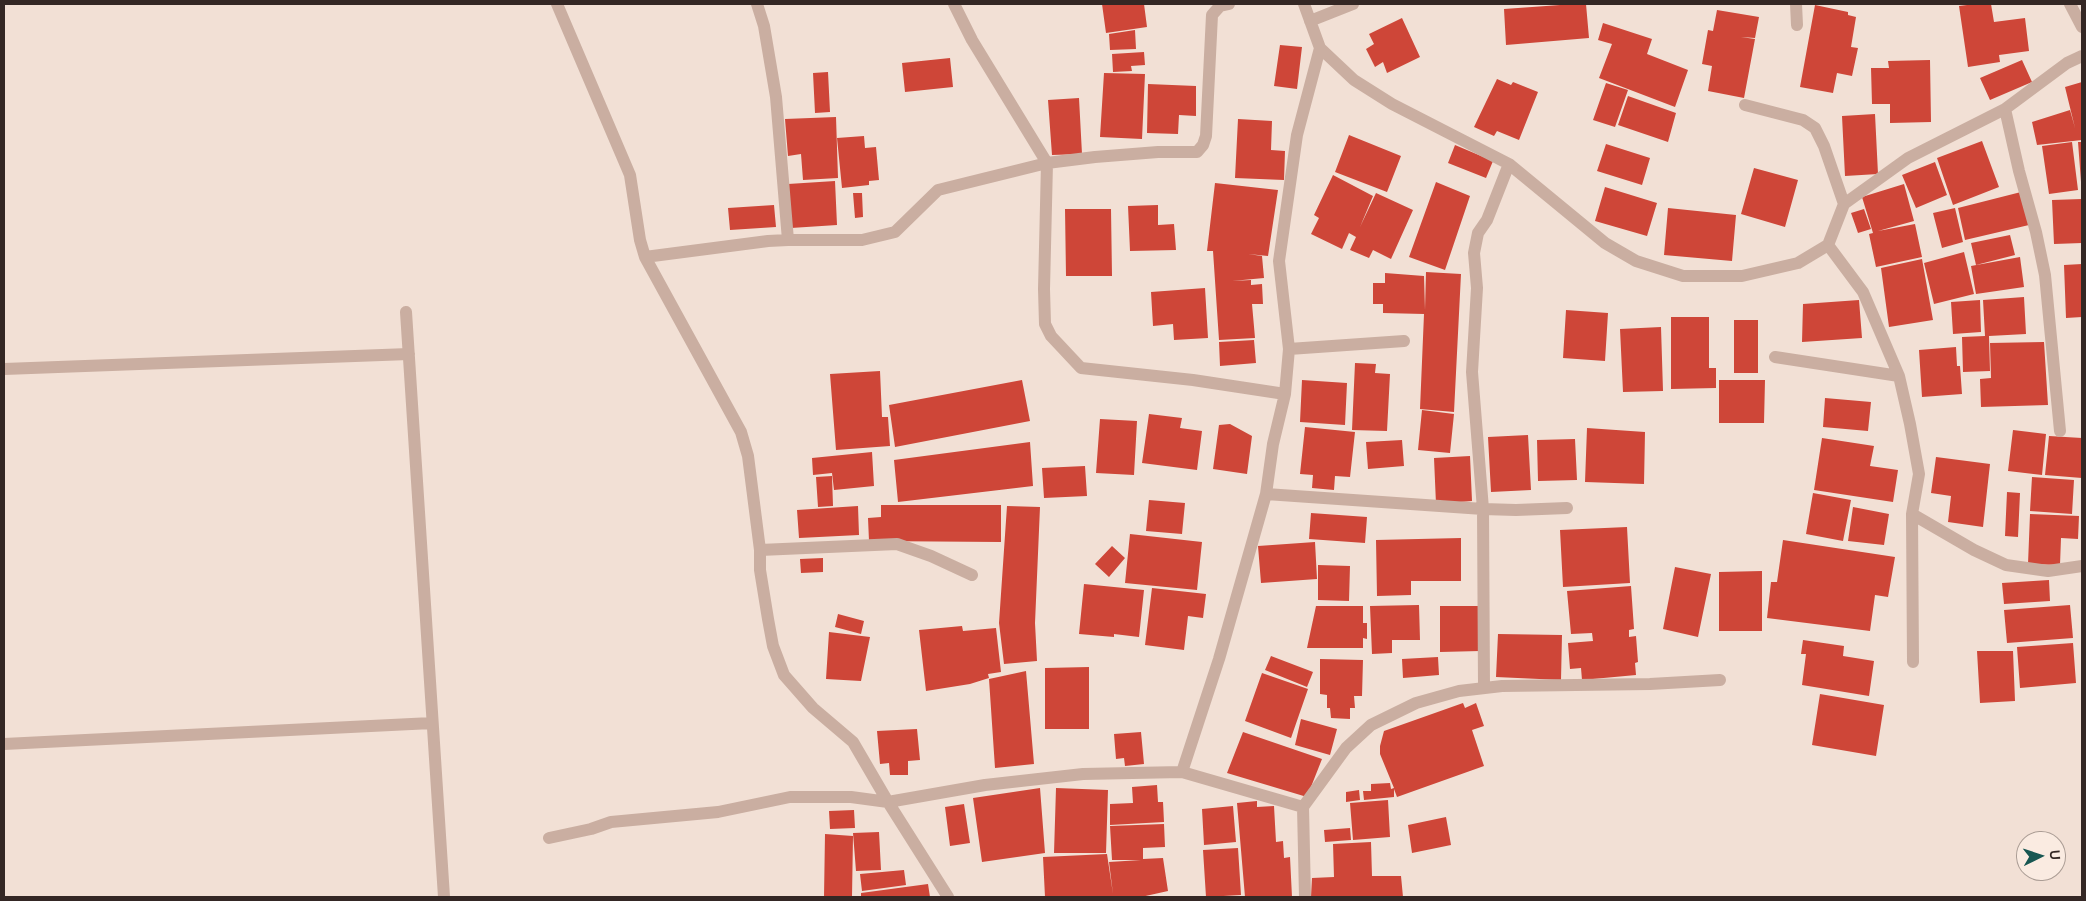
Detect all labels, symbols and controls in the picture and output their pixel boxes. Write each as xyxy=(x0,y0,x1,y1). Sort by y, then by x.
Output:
north arrow xyxy=(2016,831,2066,881)
text: U xyxy=(2046,849,2064,861)

